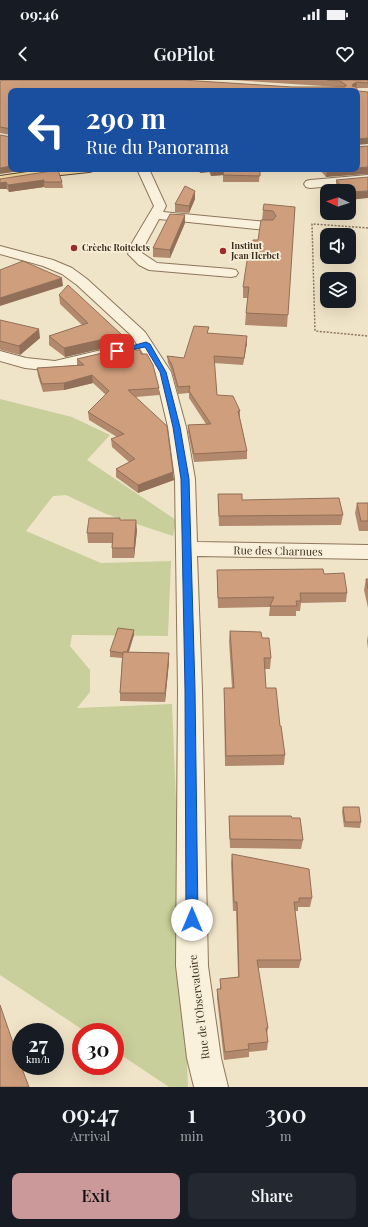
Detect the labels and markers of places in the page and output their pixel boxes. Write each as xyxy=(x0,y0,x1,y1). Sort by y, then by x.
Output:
place label: Institut Jean Herbet xyxy=(230,239,280,261)
place label: Crèche Roitelets xyxy=(82,241,150,253)
marker: Crèche Roitelets xyxy=(69,243,79,253)
marker: Institut Jean Herbet xyxy=(218,246,228,256)
pin xyxy=(100,334,134,368)

